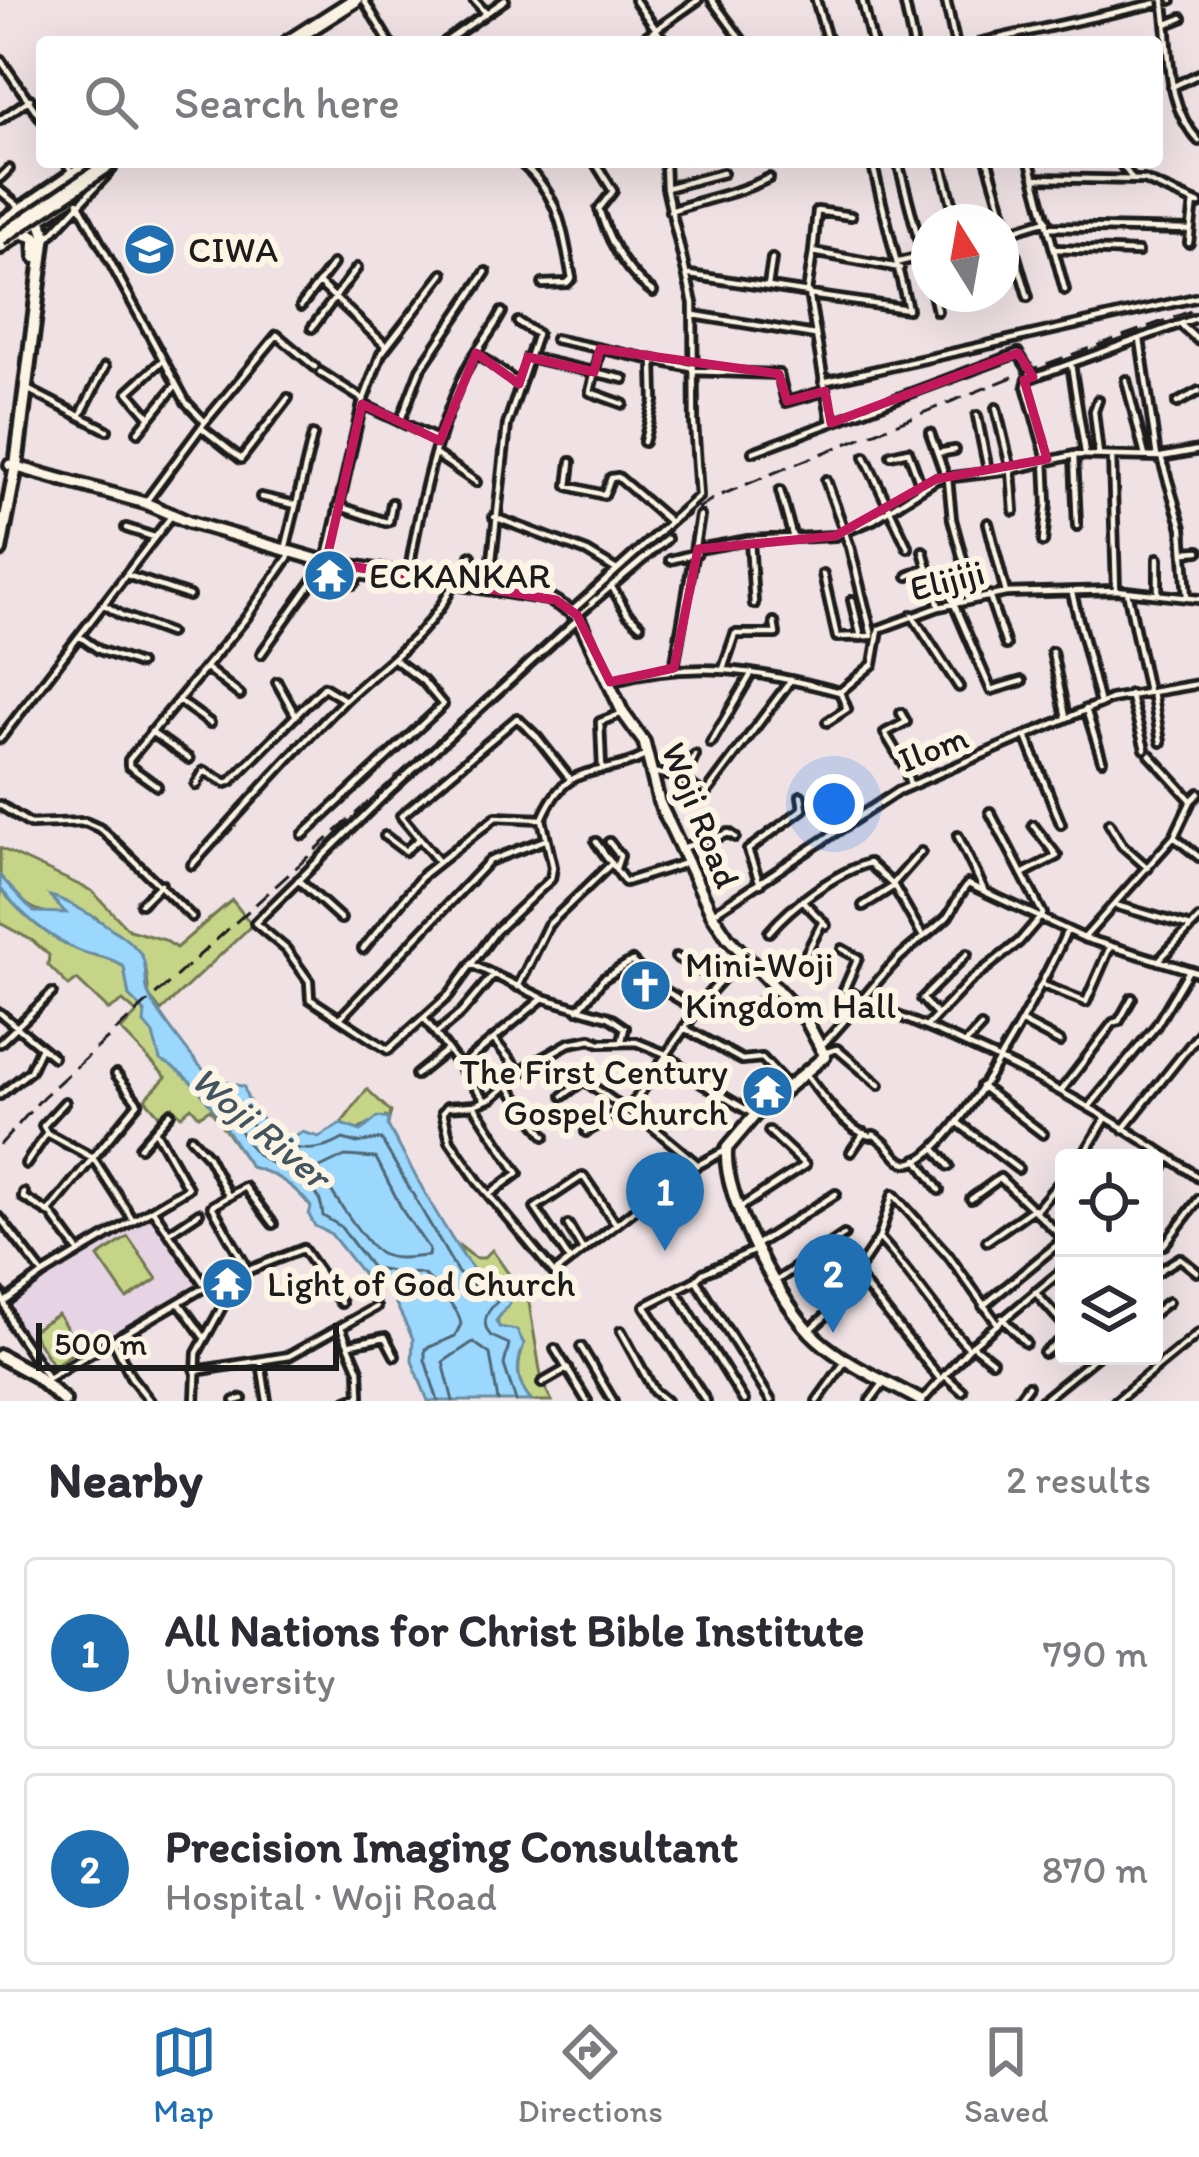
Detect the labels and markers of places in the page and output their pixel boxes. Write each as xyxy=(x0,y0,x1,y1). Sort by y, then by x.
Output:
school or university icon: CIWA xyxy=(121,221,177,277)
place label: CIWA xyxy=(188,228,278,271)
temple icon: ECKANKAR xyxy=(302,547,358,603)
place label: ECKANKAR xyxy=(369,554,550,597)
place label: Mini-Woji Kingdom Hall xyxy=(685,943,896,1027)
church icon: Mini-Woji Kingdom Hall xyxy=(618,957,674,1013)
place label: The First Century Gospel Church xyxy=(460,1050,729,1134)
temple icon: The First Century Gospel Church xyxy=(739,1064,795,1120)
pin: 1 xyxy=(626,1152,704,1251)
pin: 2 xyxy=(794,1234,872,1333)
temple icon: Light of God Church xyxy=(200,1255,256,1311)
place label: Light of God Church xyxy=(267,1262,575,1305)

